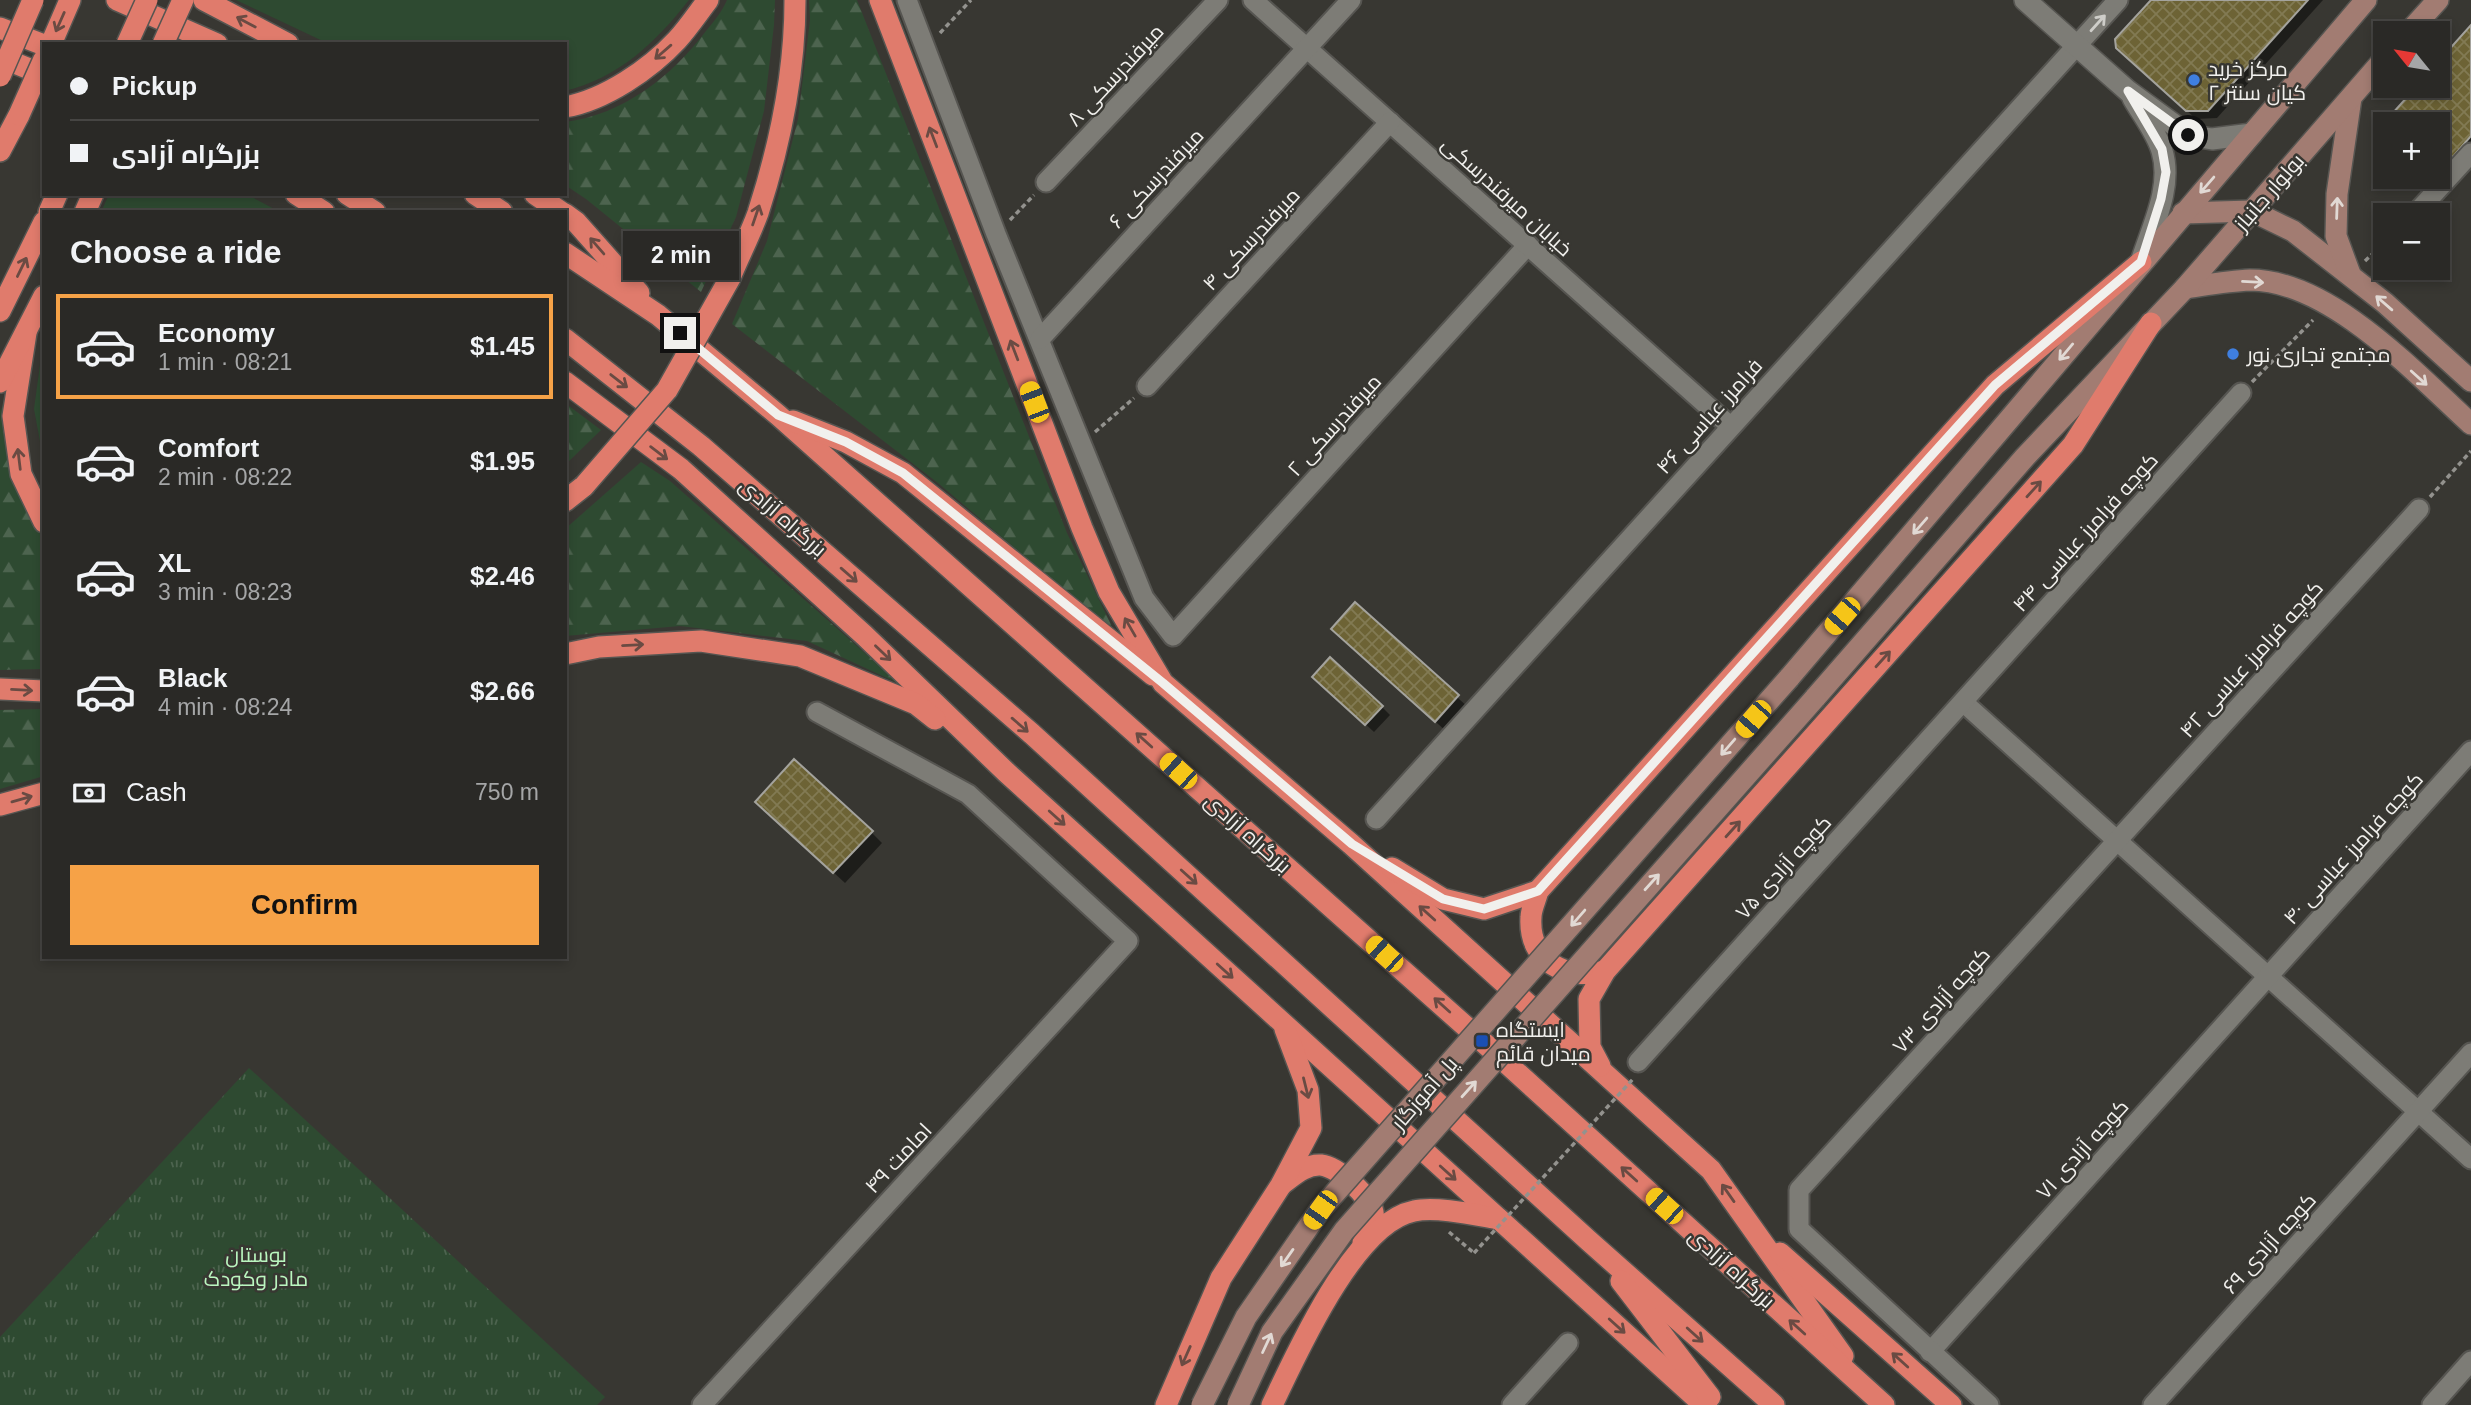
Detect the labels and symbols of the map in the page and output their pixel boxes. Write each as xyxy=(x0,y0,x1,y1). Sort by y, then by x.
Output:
one-way arrow xyxy=(53,11,66,32)
one-way arrow xyxy=(236,14,257,28)
one-way arrow xyxy=(2089,15,2106,32)
street label: میرفندرسکی ۸ xyxy=(1062,19,1169,132)
north arrow xyxy=(2373,21,2450,98)
one-way arrow xyxy=(655,44,673,60)
place label: مرکز خرید کیان سنتر ۲ xyxy=(2208,57,2306,106)
marker: مرکز خرید کیان سنتر ۲ xyxy=(2186,72,2202,88)
route start xyxy=(2172,119,2204,151)
street label: میرفندرسکی ۶ xyxy=(1104,124,1209,234)
one-way arrow xyxy=(925,127,938,148)
street label: خیابان میرفندرسکی xyxy=(1436,132,1577,262)
street label: بولوار جانباز xyxy=(2229,149,2309,236)
one-way arrow xyxy=(2199,176,2215,194)
street label: میرفندرسکی ۴ xyxy=(1198,183,1306,296)
one-way arrow xyxy=(2330,197,2344,220)
one-way arrow xyxy=(751,204,763,226)
callout: 2 min xyxy=(622,232,738,280)
one-way arrow xyxy=(589,237,605,255)
one-way arrow xyxy=(15,257,29,278)
one-way arrow xyxy=(2241,276,2264,289)
one-way arrow xyxy=(2375,295,2393,311)
route end xyxy=(664,317,696,349)
one-way arrow xyxy=(1006,339,1019,361)
one-way arrow xyxy=(2059,342,2074,360)
place label: مجتمع تجاری نور xyxy=(2246,343,2391,369)
marker: مجتمع تجاری نور xyxy=(2225,346,2241,362)
street label: فرامرز عباسی ۴۶ xyxy=(1651,354,1768,479)
street label: میرفندرسکی ۲ xyxy=(1283,370,1387,482)
one-way arrow xyxy=(2410,370,2428,386)
one-way arrow xyxy=(609,374,628,389)
car xyxy=(1017,379,1052,425)
one-way arrow xyxy=(649,445,668,460)
street label: کوچه فرامرز عباسی ۴۴ xyxy=(2008,448,2164,618)
one-way arrow xyxy=(12,449,25,471)
street label: بزرگراه آزادی xyxy=(734,473,831,562)
one-way arrow xyxy=(2026,480,2042,498)
one-way arrow xyxy=(1912,516,1928,534)
one-way arrow xyxy=(840,567,858,583)
street label: کوچه فرامرز عباسی ۴۲ xyxy=(2175,576,2329,744)
car xyxy=(1821,593,1864,639)
one-way arrow xyxy=(1123,617,1137,637)
one-way arrow xyxy=(621,638,644,651)
one-way arrow xyxy=(874,645,891,662)
one-way arrow xyxy=(1875,651,1892,668)
one-way arrow xyxy=(10,684,33,697)
car xyxy=(1732,696,1775,742)
one-way arrow xyxy=(1011,717,1029,733)
one-way arrow xyxy=(1135,732,1153,748)
one-way arrow xyxy=(1720,738,1736,756)
car xyxy=(1156,749,1201,793)
street label: کوچه فرامرز عباسی ۴۰ xyxy=(2279,767,2430,931)
street label: بزرگراه آزادی xyxy=(1199,789,1296,879)
one-way arrow xyxy=(11,792,33,805)
one-way arrow xyxy=(1048,810,1066,826)
street label: کوچه آزادی ۷۵ xyxy=(1731,811,1838,925)
one-way arrow xyxy=(1724,821,1741,838)
one-way arrow xyxy=(1180,869,1197,886)
one-way arrow xyxy=(1644,873,1660,891)
one-way arrow xyxy=(1418,905,1436,921)
one-way arrow xyxy=(1570,909,1586,927)
car xyxy=(1362,932,1407,976)
street label: کوچه آزادی ۷۳ xyxy=(1888,943,1997,1059)
one-way arrow xyxy=(1216,963,1234,979)
one-way arrow xyxy=(1433,997,1451,1013)
place label: ایستگاه میدان قائم xyxy=(1496,1018,1591,1068)
marker: ایستگاه میدان قائم xyxy=(1474,1033,1490,1049)
street label: پل آموزگار xyxy=(1386,1052,1464,1137)
one-way arrow xyxy=(1300,1076,1313,1099)
one-way arrow xyxy=(1461,1080,1477,1098)
street label: کوچه آزادی ۷۱ xyxy=(2031,1094,2135,1206)
street label: امامت ۴۹ xyxy=(860,1118,936,1198)
one-way arrow xyxy=(1439,1165,1457,1181)
one-way arrow xyxy=(1620,1166,1638,1182)
car xyxy=(1642,1184,1687,1228)
one-way arrow xyxy=(1721,1184,1735,1203)
car xyxy=(1300,1187,1341,1233)
street label: کوچه آزادی ۶۹ xyxy=(2218,1188,2322,1300)
street label: بزرگراه آزادی xyxy=(1683,1224,1780,1314)
park label: بوستان مادر وکودک xyxy=(204,1243,308,1291)
one-way arrow xyxy=(1280,1248,1294,1267)
one-way arrow xyxy=(1608,1318,1626,1334)
one-way arrow xyxy=(1788,1319,1806,1335)
one-way arrow xyxy=(1686,1327,1704,1343)
one-way arrow xyxy=(1261,1333,1274,1354)
one-way arrow xyxy=(1179,1345,1192,1366)
one-way arrow xyxy=(1891,1352,1909,1368)

